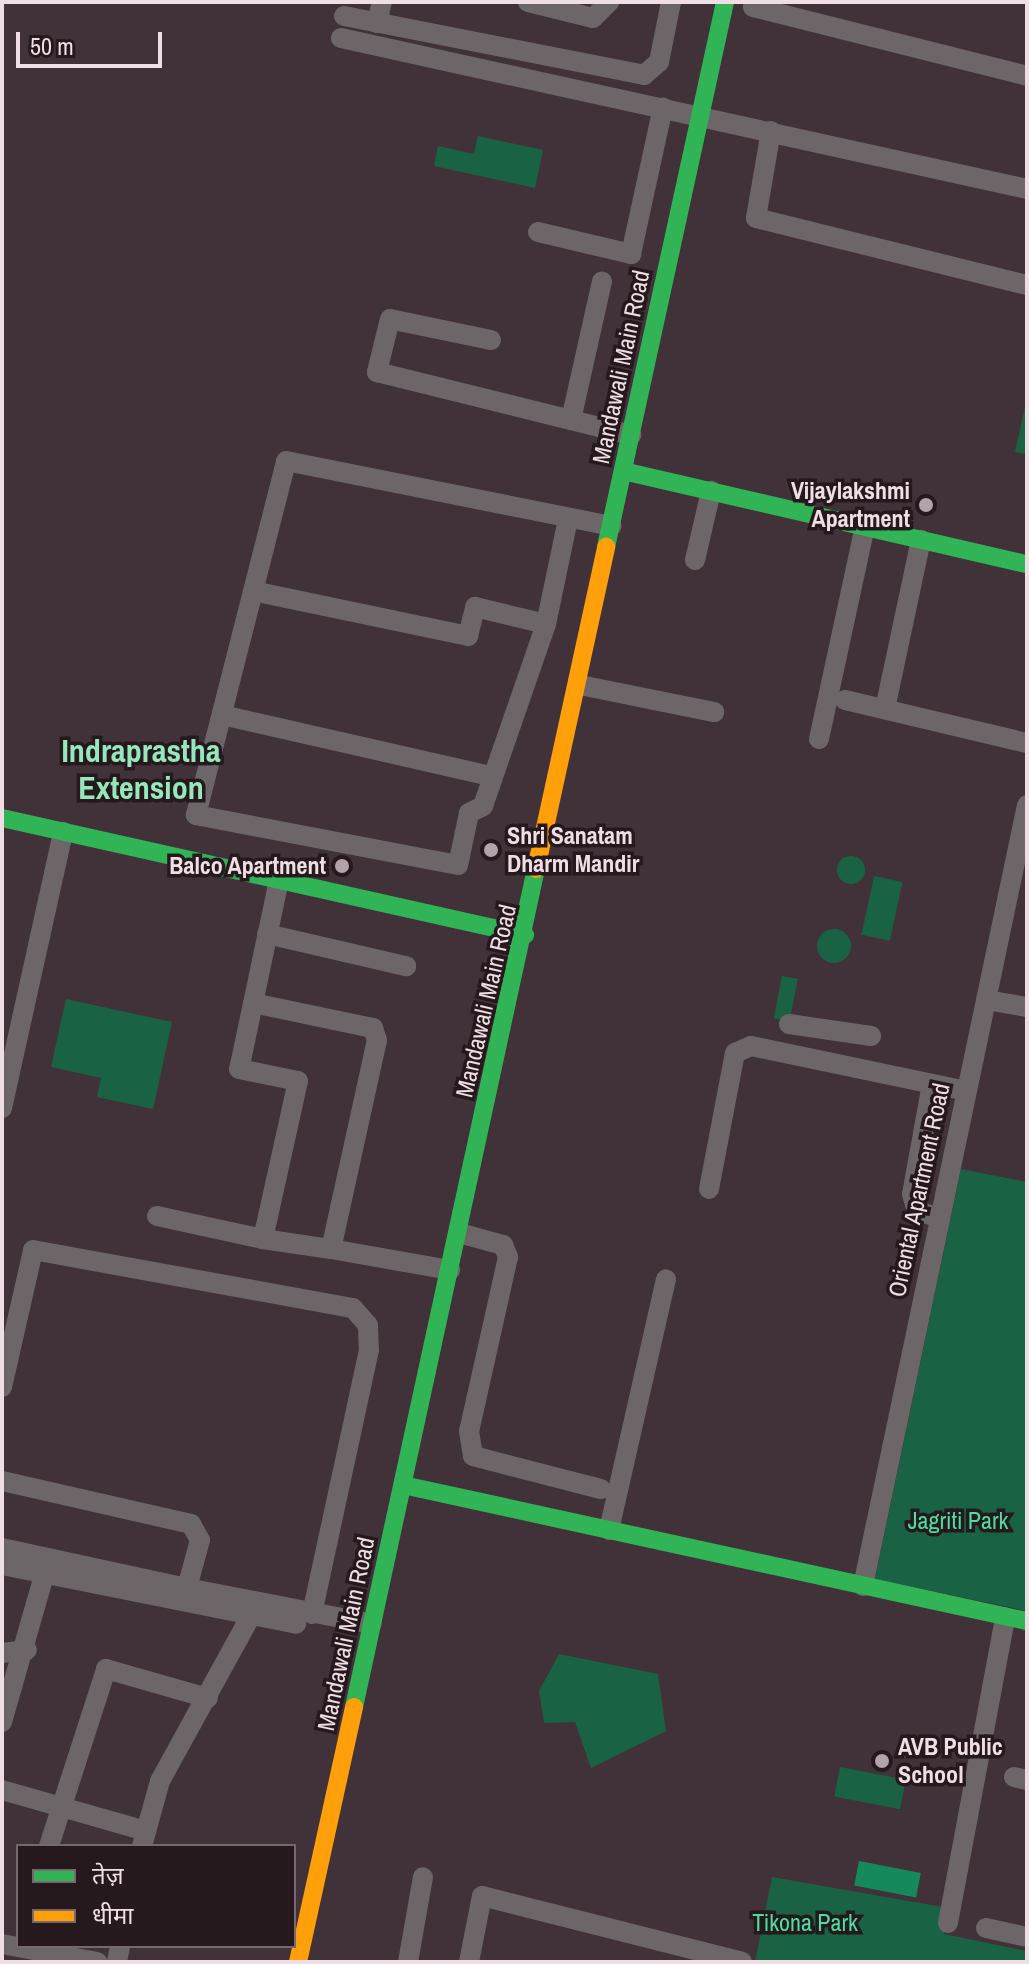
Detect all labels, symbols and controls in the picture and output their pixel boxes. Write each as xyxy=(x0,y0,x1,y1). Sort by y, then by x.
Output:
scale bar xyxy=(20,16,166,66)
text: 50 m xyxy=(30,30,74,62)
street label: Mandawali Main Road xyxy=(586,268,656,466)
place label: Vijaylakshmi Apartment xyxy=(791,477,910,533)
marker: Vijaylakshmi Apartment xyxy=(917,496,935,514)
district label: Indraprastha Extension xyxy=(62,733,220,808)
place label: Shri Sanatam Dharm Mandir xyxy=(507,822,639,878)
marker: Shri Sanatam Dharm Mandir xyxy=(482,841,500,859)
place label: Balco Apartment xyxy=(169,852,326,880)
marker: Balco Apartment xyxy=(333,857,351,875)
street label: Mandawali Main Road xyxy=(450,902,522,1100)
street label: Oriental Apartment Road xyxy=(882,1080,956,1300)
park label: Jagriti Park xyxy=(908,1507,1008,1535)
street label: Mandawali Main Road xyxy=(311,1535,381,1733)
place label: AVB Public School xyxy=(898,1733,1003,1789)
marker: AVB Public School xyxy=(873,1752,891,1770)
legend xyxy=(16,1844,296,1948)
text: तेज़ xyxy=(92,1859,124,1891)
text: धीमा xyxy=(92,1899,134,1931)
park label: Tikona Park xyxy=(752,1909,858,1937)

